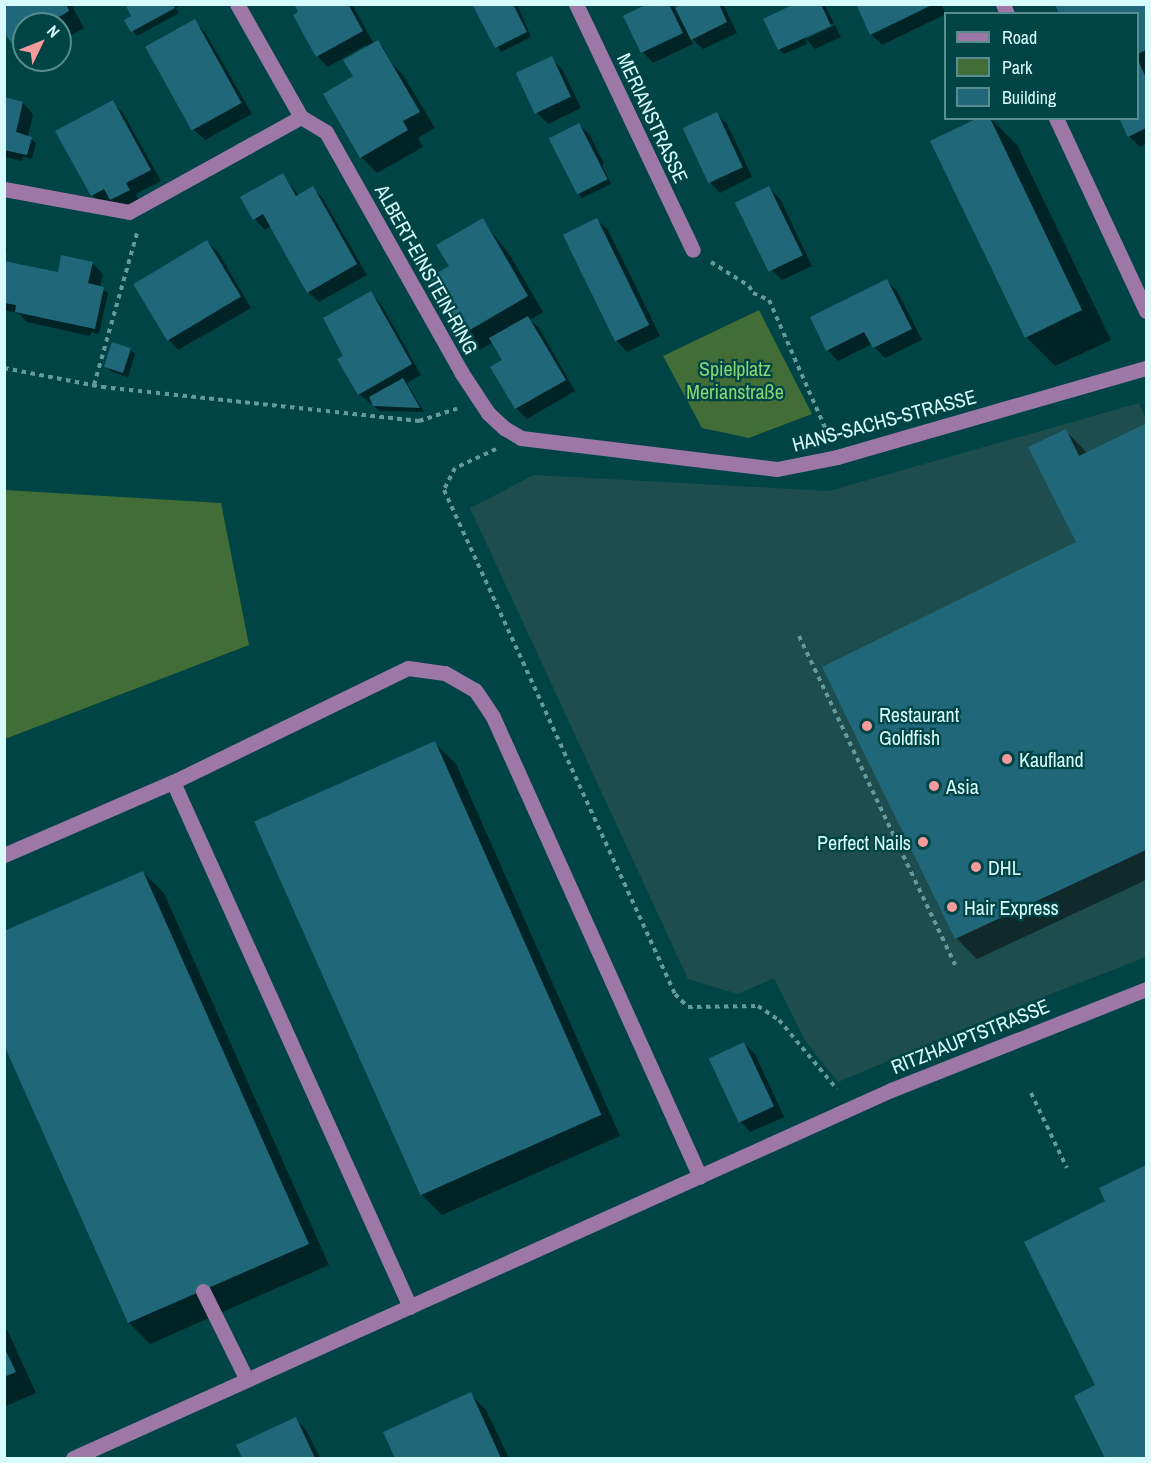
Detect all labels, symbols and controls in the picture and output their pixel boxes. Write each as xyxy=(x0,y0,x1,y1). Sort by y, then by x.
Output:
north arrow xyxy=(12,12,72,72)
legend xyxy=(944,12,1139,120)
text: N xyxy=(42,20,65,42)
text: Road xyxy=(1002,25,1037,50)
street label: MERIANSTRASSE xyxy=(612,49,694,187)
text: Park xyxy=(1002,55,1032,80)
text: Building xyxy=(1002,85,1056,110)
street label: ALBERT-EINSTEIN-RING xyxy=(370,180,484,358)
park label: Spielplatz Merianstraße xyxy=(686,356,784,403)
street label: HANS-SACHS-STRASSE xyxy=(789,384,979,456)
place label: Restaurant Goldfish xyxy=(879,702,959,749)
marker: Restaurant Goldfish xyxy=(860,719,874,733)
place label: Kaufland xyxy=(1019,747,1084,771)
marker: Kaufland xyxy=(1000,752,1014,766)
place label: Asia xyxy=(946,774,979,798)
marker: Asia xyxy=(927,779,941,793)
place label: Perfect Nails xyxy=(817,830,911,854)
marker: Perfect Nails xyxy=(916,835,930,849)
place label: DHL xyxy=(988,855,1021,879)
marker: DHL xyxy=(969,860,983,874)
place label: Hair Express xyxy=(964,895,1059,919)
marker: Hair Express xyxy=(945,900,959,914)
street label: RITZHAUPTSTRASSE xyxy=(887,993,1053,1079)

